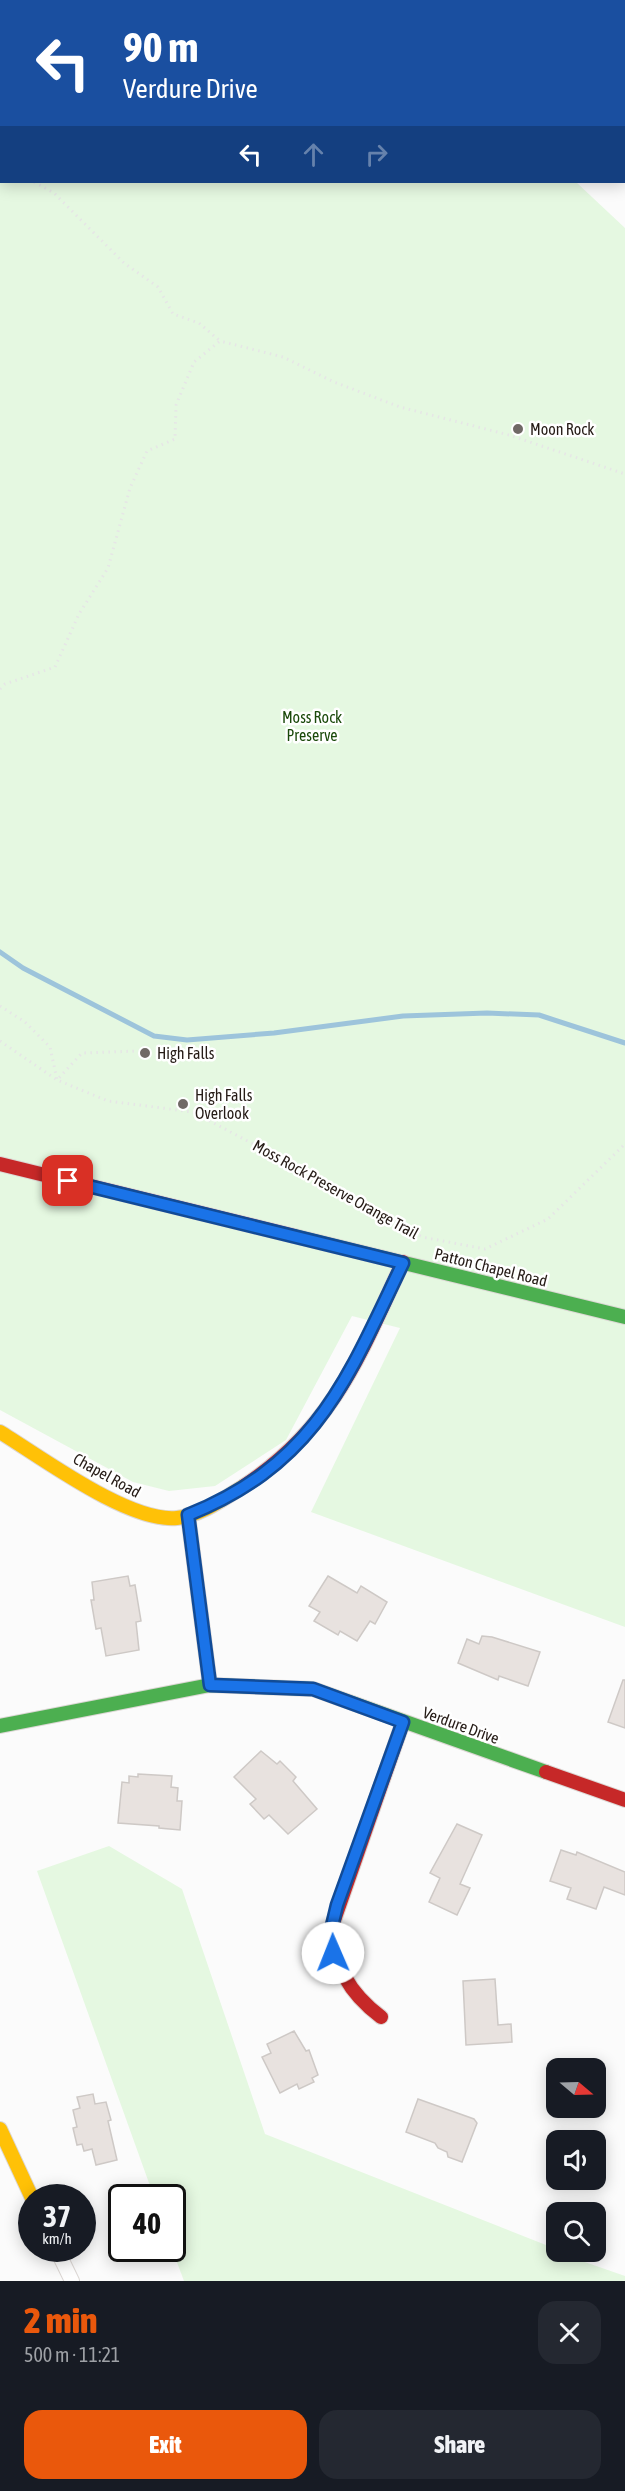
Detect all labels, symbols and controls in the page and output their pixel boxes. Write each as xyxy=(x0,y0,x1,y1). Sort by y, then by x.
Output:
text: 90 m xyxy=(123,23,198,71)
icon: left xyxy=(24,24,102,102)
text: Verdure Drive xyxy=(123,73,258,104)
icon: left xyxy=(234,138,267,171)
icon: ahead xyxy=(297,138,330,171)
icon: right xyxy=(360,138,393,171)
place label: Moon Rock xyxy=(530,420,594,438)
marker: Moon Rock xyxy=(511,422,525,436)
park label: Moss Rock Preserve xyxy=(282,708,342,744)
place label: High Falls xyxy=(157,1044,215,1063)
marker: High Falls xyxy=(138,1046,152,1060)
place label: High Falls Overlook xyxy=(195,1086,253,1122)
marker: High Falls Overlook xyxy=(176,1097,190,1111)
street label: Moss Rock Preserve Orange Trail xyxy=(250,1136,423,1243)
pin xyxy=(42,1155,93,1206)
icon: arrive xyxy=(51,1164,84,1197)
street label: Patton Chapel Road xyxy=(432,1244,549,1291)
street label: Chapel Road xyxy=(70,1449,144,1502)
street label: Verdure Drive xyxy=(420,1703,502,1747)
position arrow xyxy=(301,1921,365,1985)
north arrow xyxy=(546,2058,606,2118)
map controls xyxy=(546,2058,606,2262)
button: sound xyxy=(546,2130,606,2190)
speed limit sign: 40 xyxy=(108,2184,186,2262)
text: 37 xyxy=(43,2199,71,2233)
button: search xyxy=(546,2202,606,2262)
text: km/h xyxy=(42,2230,72,2247)
text: 2 min xyxy=(24,2299,98,2341)
button: close xyxy=(538,2301,601,2364)
text: 500 m · 11:21 xyxy=(24,2343,120,2366)
button: Exit xyxy=(24,2410,307,2479)
button: Share xyxy=(319,2410,601,2479)

